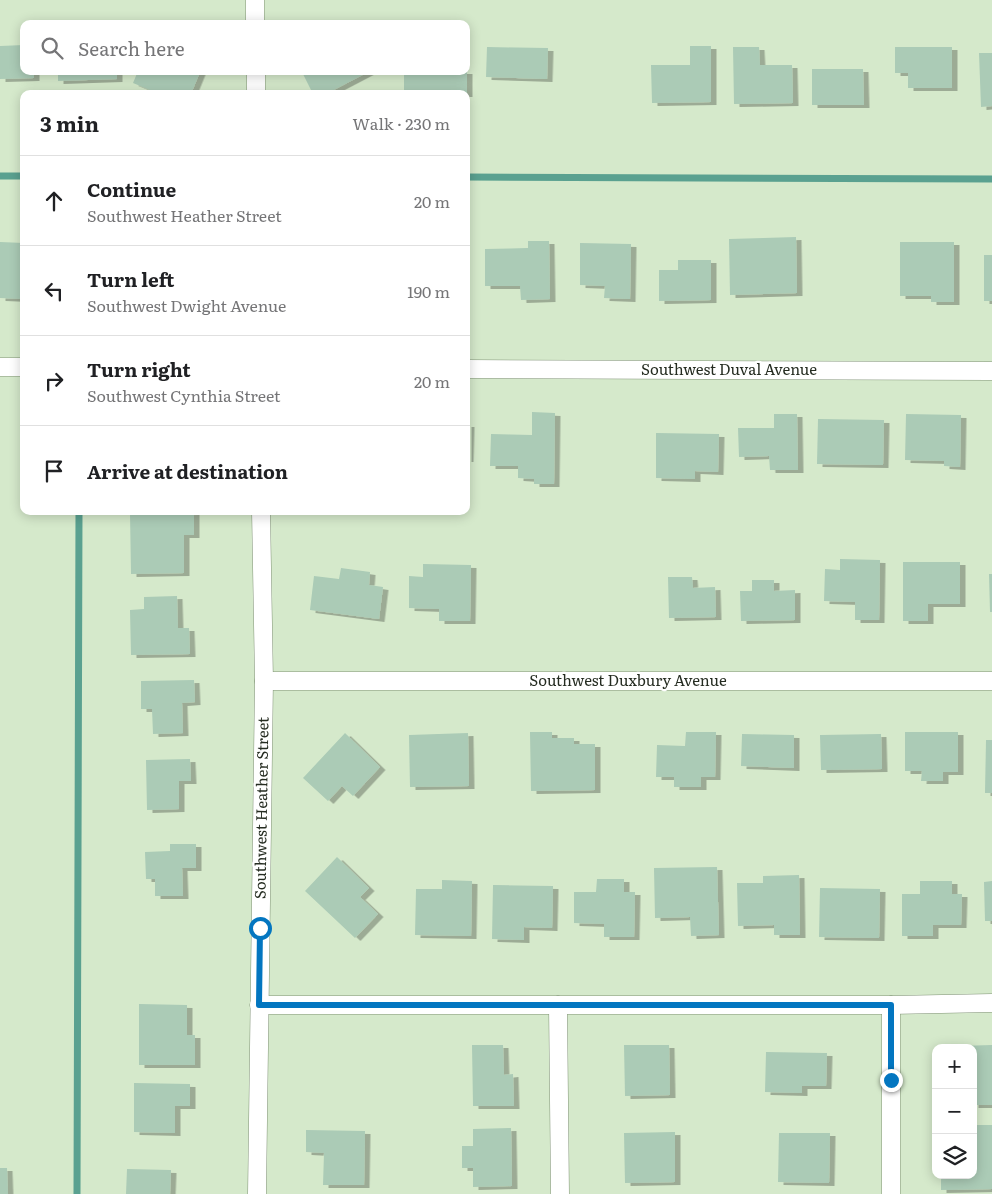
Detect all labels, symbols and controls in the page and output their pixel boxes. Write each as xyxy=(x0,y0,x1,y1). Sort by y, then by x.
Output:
search box xyxy=(20,20,470,75)
icon: search xyxy=(38,34,66,62)
text: Search here xyxy=(78,34,185,62)
text: 3 min xyxy=(40,107,99,138)
text: Walk · 230 m xyxy=(353,111,450,135)
text: Continue xyxy=(87,175,176,203)
icon: ahead xyxy=(40,187,68,215)
text: 20 m xyxy=(414,189,450,213)
text: Southwest Heather Street xyxy=(87,203,282,227)
text: Turn left xyxy=(87,265,174,293)
icon: left xyxy=(40,277,68,305)
text: 190 m xyxy=(407,279,450,303)
text: Southwest Dwight Avenue xyxy=(87,293,286,317)
text: Turn right xyxy=(87,355,191,383)
street label: Southwest Duval Avenue xyxy=(641,357,817,380)
icon: right xyxy=(40,367,68,395)
text: 20 m xyxy=(414,369,450,393)
text: Southwest Cynthia Street xyxy=(87,383,281,407)
icon: arrive xyxy=(40,457,68,485)
text: Arrive at destination xyxy=(87,457,288,485)
street label: Southwest Duxbury Avenue xyxy=(529,668,727,691)
street label: Southwest Heather Street xyxy=(247,717,274,899)
route start xyxy=(249,917,272,940)
map controls xyxy=(932,1044,977,1179)
button: + xyxy=(932,1044,977,1089)
route end xyxy=(880,1069,903,1092)
button: − xyxy=(932,1089,977,1134)
button: layers xyxy=(932,1134,977,1179)

